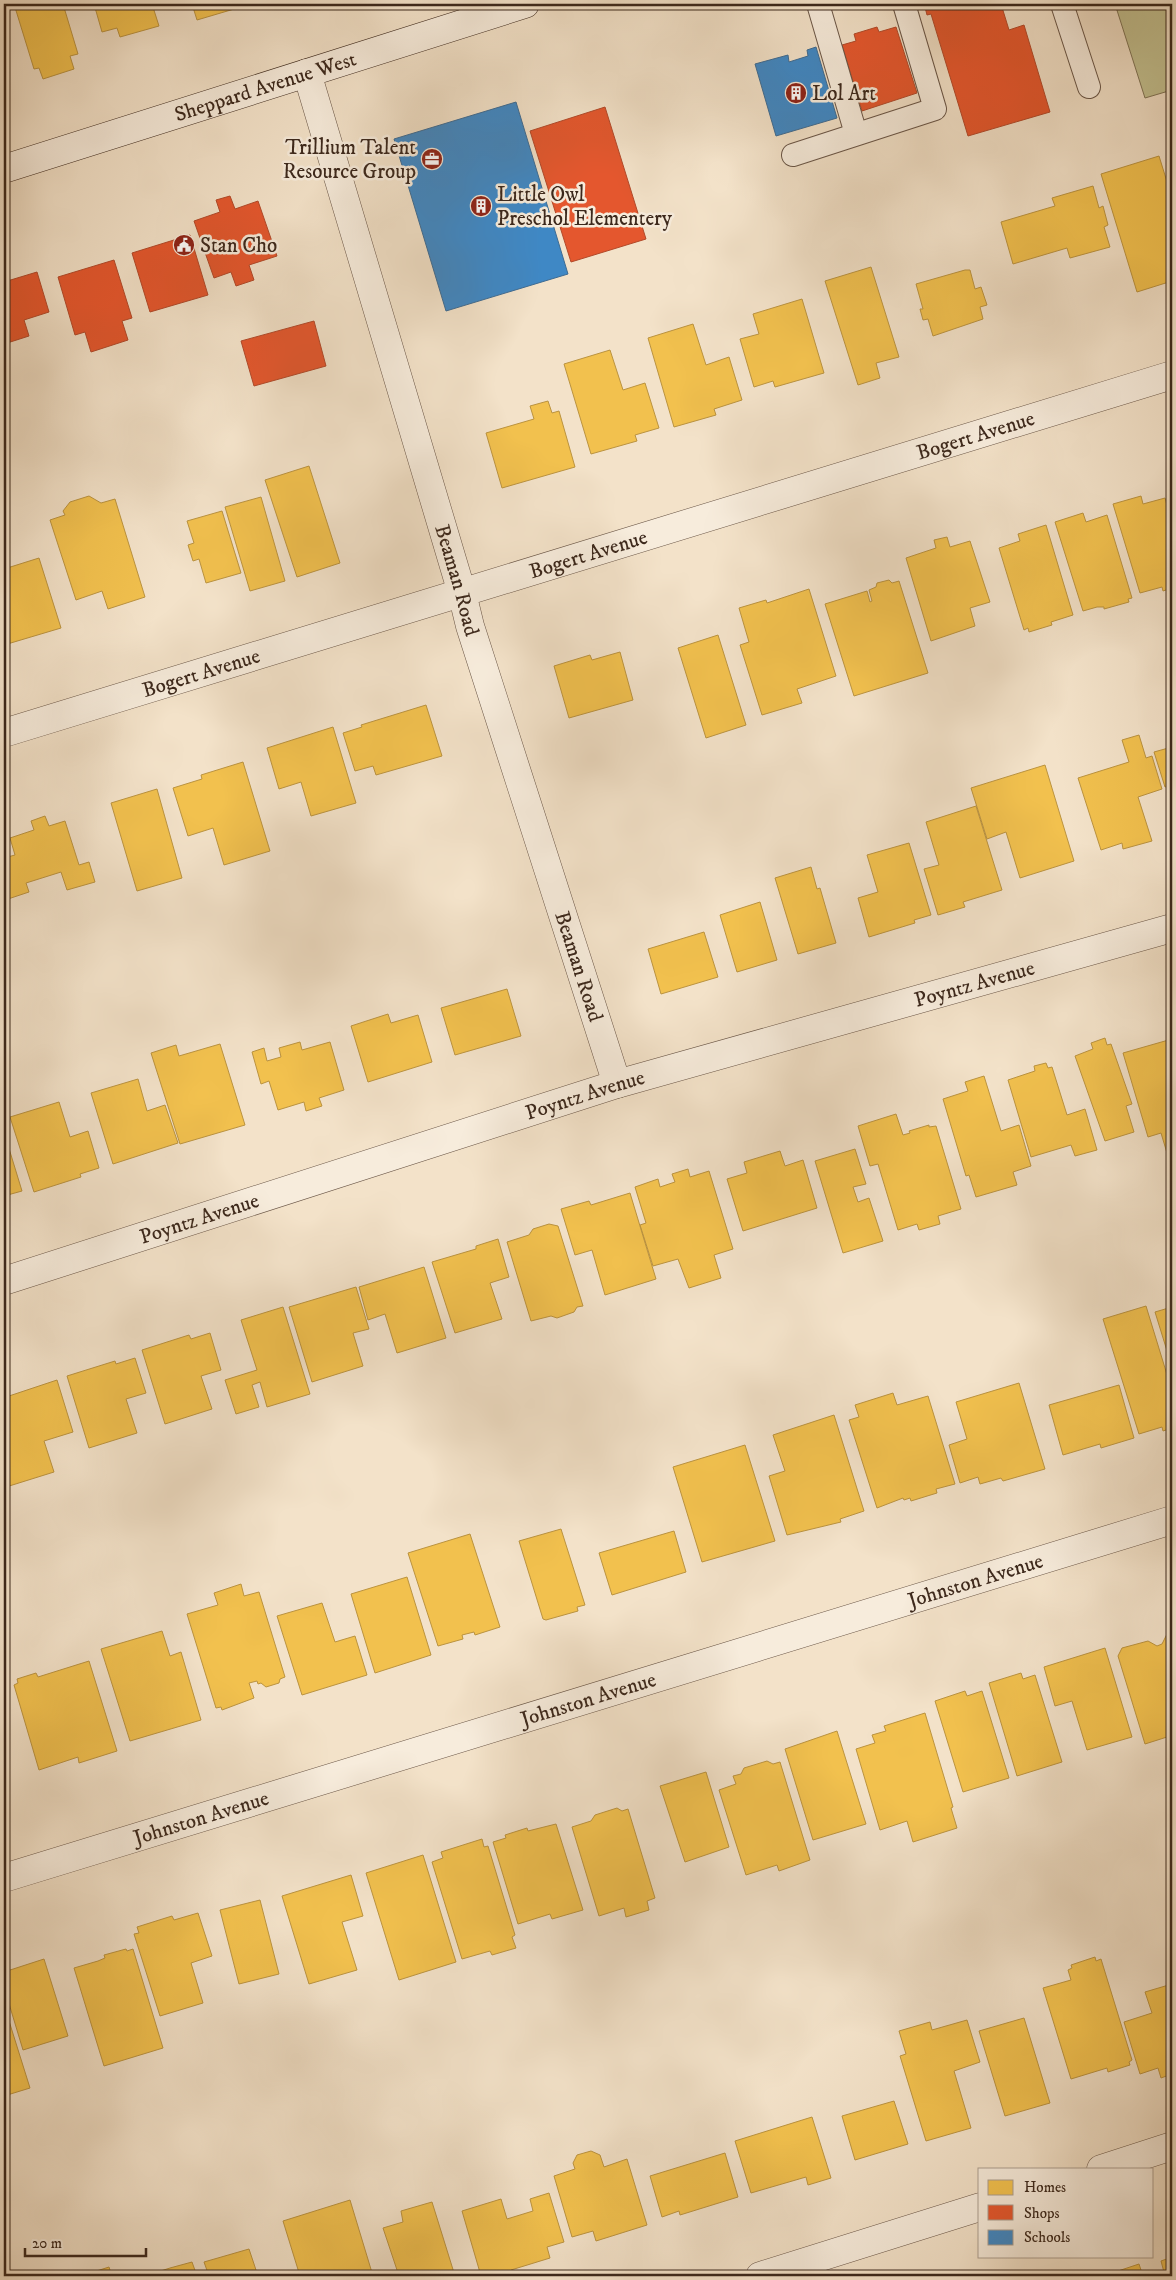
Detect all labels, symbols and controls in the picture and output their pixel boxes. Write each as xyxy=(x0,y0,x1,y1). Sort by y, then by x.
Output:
street label: Sheppard Avenue West xyxy=(171,46,360,128)
building icon: Lol Art xyxy=(784,81,808,105)
place label: Lol Art xyxy=(812,81,876,107)
place label: Trillium Talent Resource Group xyxy=(283,135,416,185)
office icon: Trillium Talent Resource Group xyxy=(420,147,444,171)
place label: Little Owl Preschol Elementery xyxy=(497,182,673,232)
building icon: Little Owl Preschol Elementery xyxy=(469,194,493,218)
public building icon: Stan Cho xyxy=(172,233,196,257)
place label: Stan Cho xyxy=(200,233,277,259)
street label: Bogert Avenue xyxy=(914,406,1038,467)
street label: Beaman Road xyxy=(428,522,485,640)
street label: Bogert Avenue xyxy=(526,524,651,585)
street label: Bogert Avenue xyxy=(139,643,264,704)
street label: Beaman Road xyxy=(548,908,608,1026)
street label: Poyntz Avenue xyxy=(911,955,1038,1014)
street label: Poyntz Avenue xyxy=(522,1065,648,1127)
street label: Poyntz Avenue xyxy=(137,1188,263,1251)
street label: Johnston Avenue xyxy=(903,1548,1047,1615)
street label: Johnston Avenue xyxy=(516,1667,660,1733)
street label: Johnston Avenue xyxy=(129,1786,272,1852)
legend xyxy=(978,2168,1154,2258)
text: Homes xyxy=(1024,2178,1066,2197)
text: Shops xyxy=(1024,2204,1060,2223)
scale bar xyxy=(25,2225,146,2257)
text: Schools xyxy=(1024,2228,1070,2247)
text: 20 m xyxy=(32,2234,62,2253)

